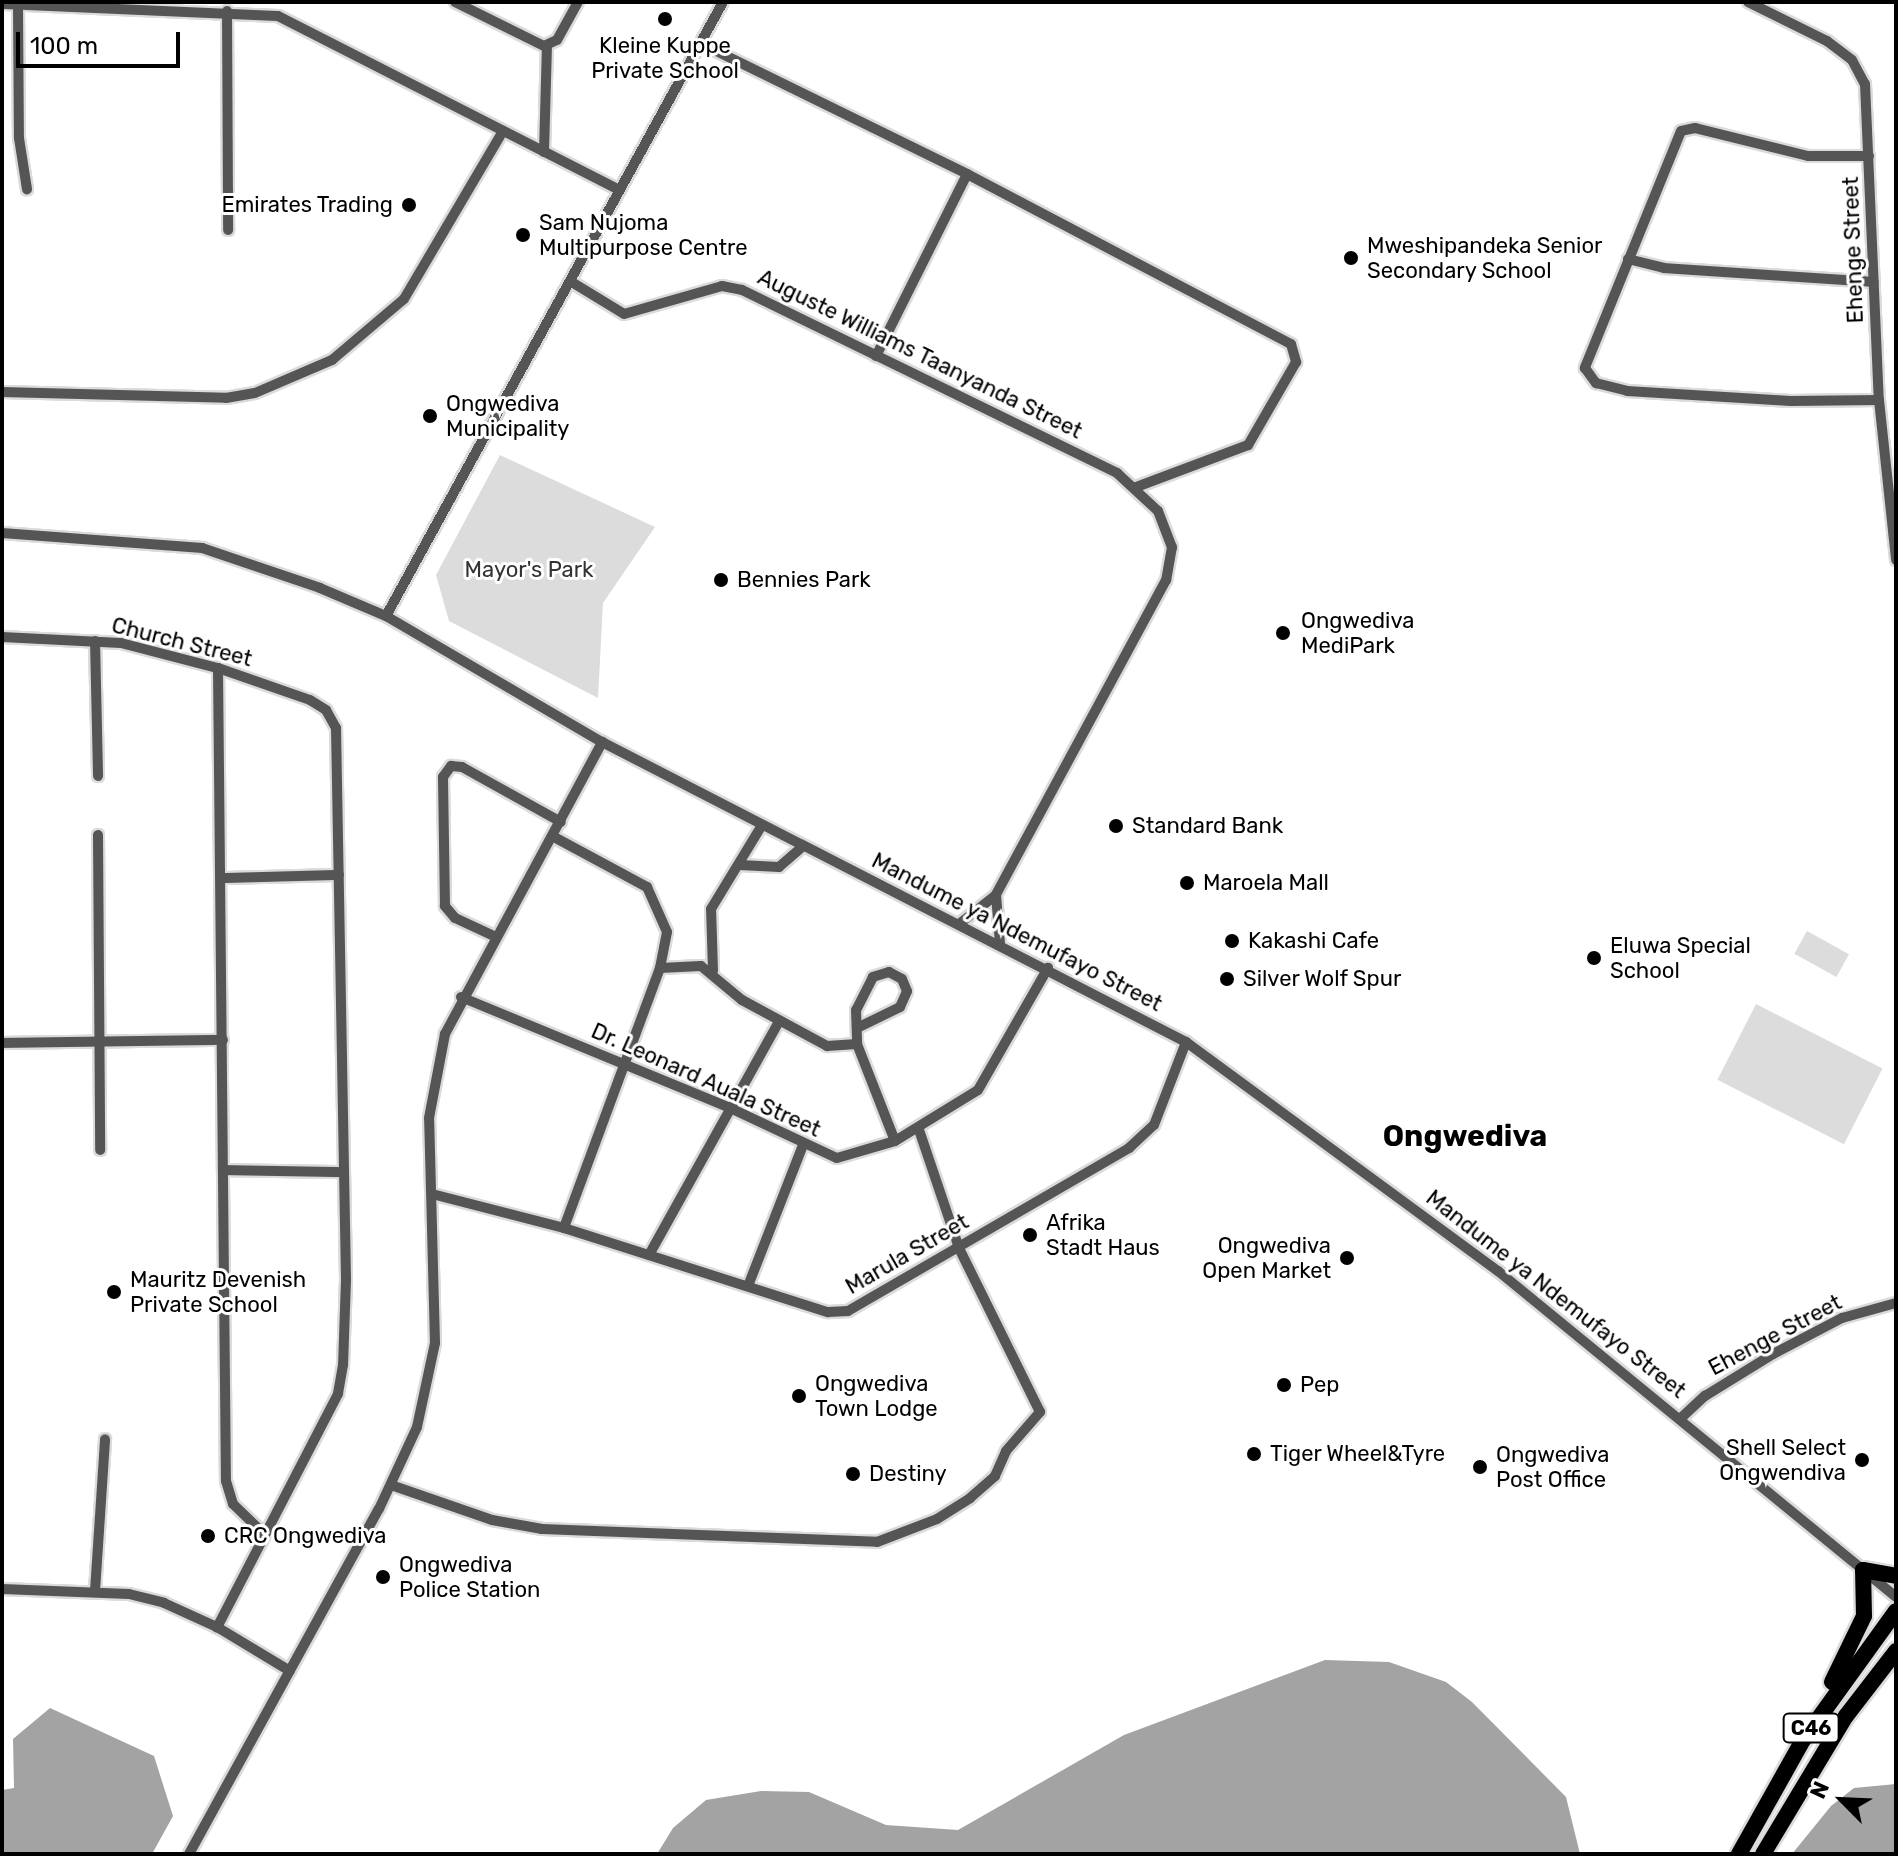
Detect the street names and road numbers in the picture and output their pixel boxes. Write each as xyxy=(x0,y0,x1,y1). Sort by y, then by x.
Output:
street label: Ehenge Street xyxy=(1837,176,1869,324)
street label: Auguste Williams Taanyanda Street xyxy=(753,264,1087,444)
street label: Church Street xyxy=(109,612,255,672)
street label: Mandume ya Ndemufayo Street xyxy=(867,847,1167,1017)
street label: Dr. Leonard Auala Street xyxy=(587,1017,825,1143)
street label: Mandume ya Ndemufayo Street xyxy=(1421,1184,1691,1404)
street label: Marula Street xyxy=(841,1208,973,1300)
street label: Ehenge Street xyxy=(1704,1289,1846,1381)
road number: C46 xyxy=(1781,1712,1841,1744)

